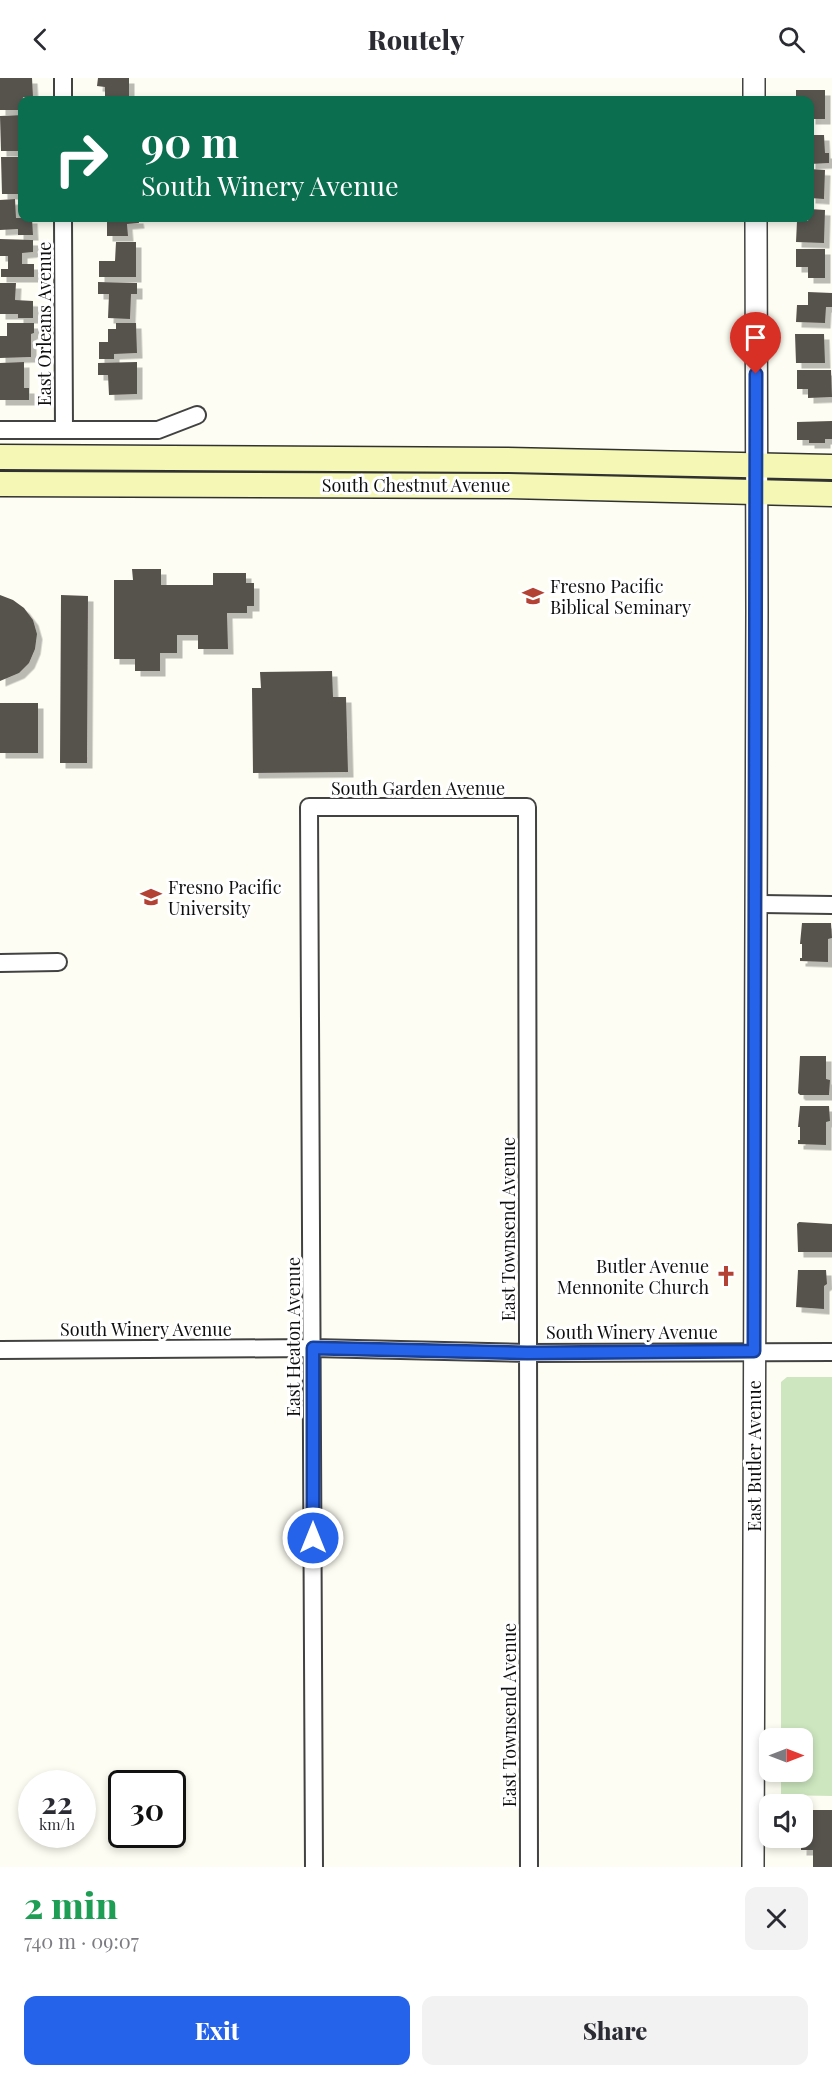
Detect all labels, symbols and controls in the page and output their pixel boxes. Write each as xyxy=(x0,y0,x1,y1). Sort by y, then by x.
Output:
text: Routely xyxy=(368,21,464,57)
icon: back xyxy=(24,23,57,56)
icon: search xyxy=(775,23,808,56)
text: 90 m xyxy=(141,113,239,169)
icon: right xyxy=(42,120,120,198)
text: South Winery Avenue xyxy=(141,167,399,203)
street label: East Orleans Avenue xyxy=(32,242,56,406)
pin xyxy=(730,312,781,374)
icon: arrive xyxy=(739,321,772,354)
street label: South Chestnut Avenue xyxy=(322,473,510,497)
place label: Fresno Pacific Biblical Seminary xyxy=(550,574,691,619)
school or university icon: Fresno Pacific Biblical Seminary xyxy=(521,584,545,608)
street label: South Garden Avenue xyxy=(331,776,505,800)
place label: Fresno Pacific University xyxy=(168,875,282,920)
school or university icon: Fresno Pacific University xyxy=(139,885,163,909)
street label: East Townsend Avenue xyxy=(496,1137,520,1321)
place label: Butler Avenue Mennonite Church xyxy=(557,1254,709,1299)
street label: East Heaton Avenue xyxy=(281,1257,305,1417)
church icon: Butler Avenue Mennonite Church xyxy=(714,1264,738,1288)
street label: South Winery Avenue xyxy=(60,1317,232,1341)
street label: South Winery Avenue xyxy=(546,1320,718,1344)
street label: East Butler Avenue xyxy=(742,1380,766,1532)
position arrow xyxy=(281,1506,345,1570)
street label: East Townsend Avenue xyxy=(497,1623,521,1807)
north arrow xyxy=(759,1728,813,1782)
map controls xyxy=(759,1728,813,1848)
speed limit sign: 30 xyxy=(108,1770,186,1848)
text: 22 xyxy=(41,1782,73,1822)
button: sound xyxy=(759,1794,813,1848)
text: km/h xyxy=(39,1814,75,1834)
text: 2 min xyxy=(24,1880,118,1928)
button: close xyxy=(745,1887,808,1950)
text: 740 m · 09:07 xyxy=(24,1927,139,1954)
button: Exit xyxy=(24,1996,410,2065)
button: Share xyxy=(422,1996,808,2065)

